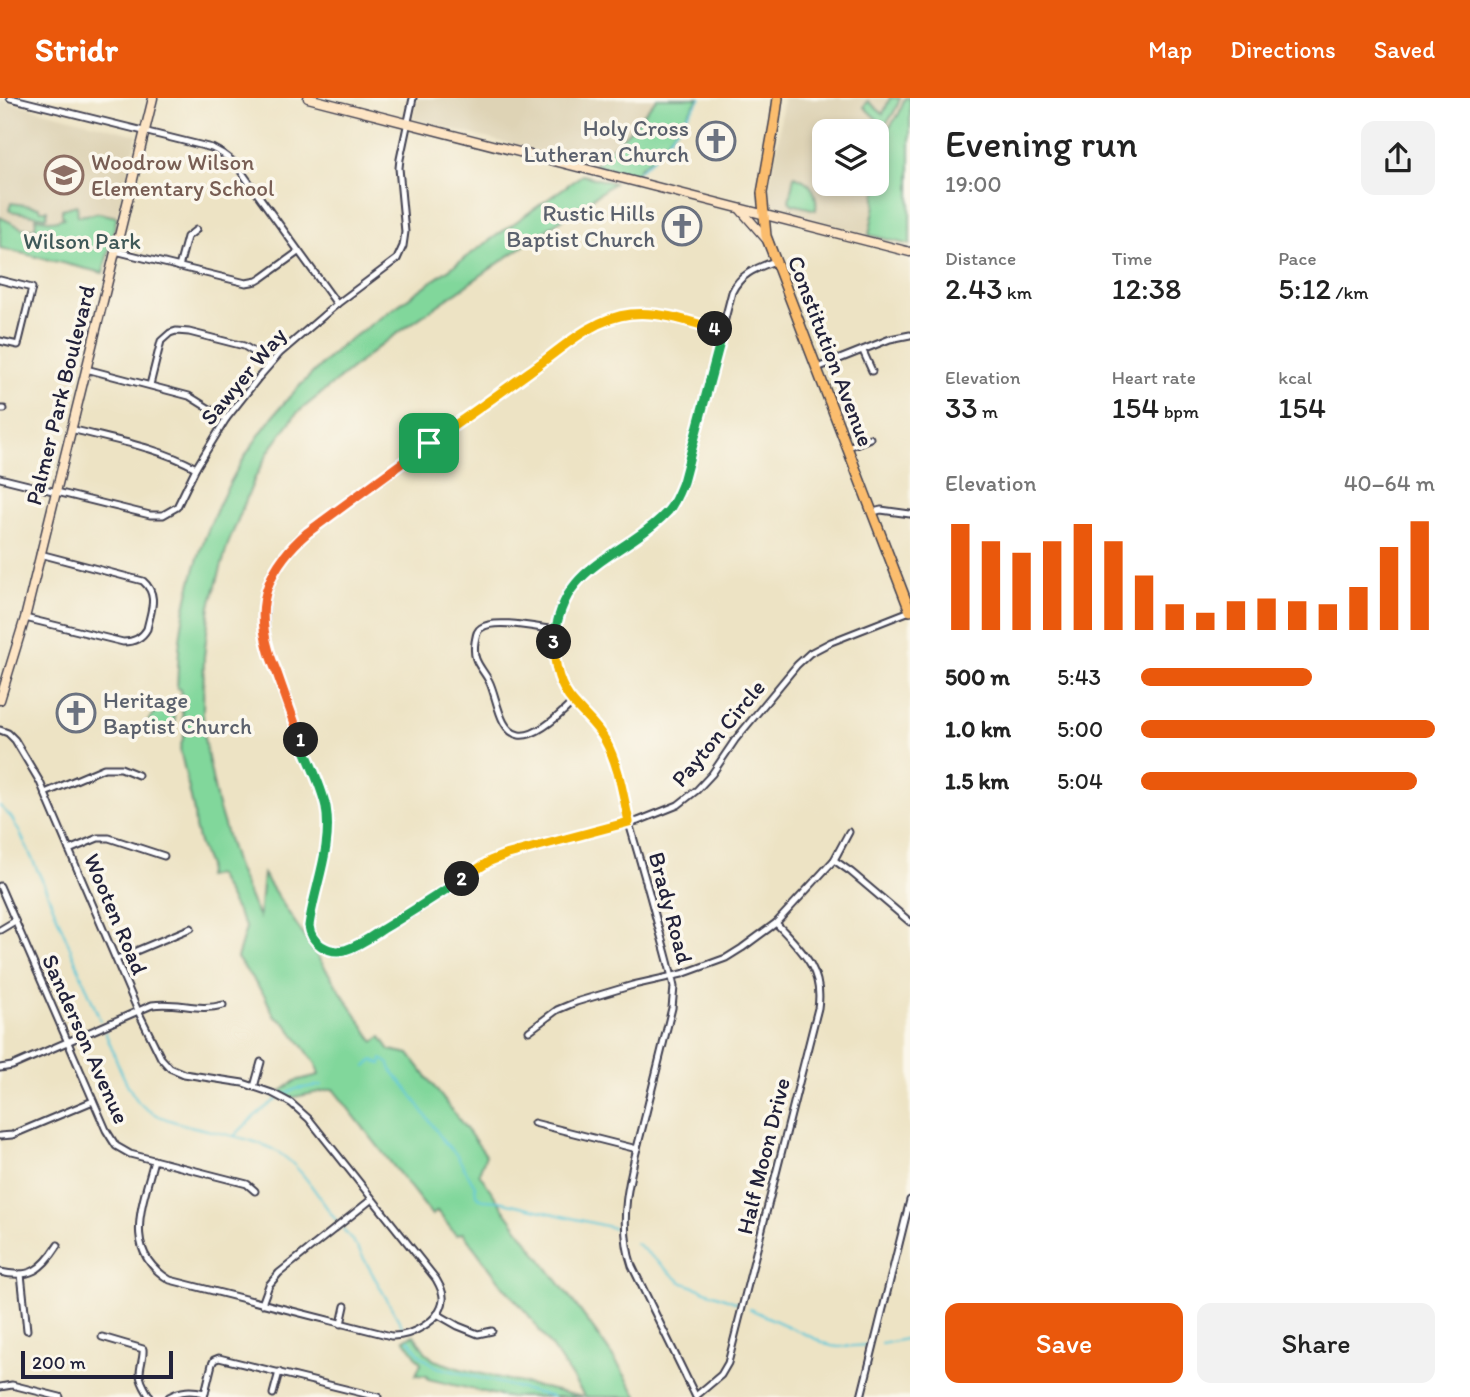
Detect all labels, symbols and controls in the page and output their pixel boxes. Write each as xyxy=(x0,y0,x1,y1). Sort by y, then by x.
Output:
text: Stridr xyxy=(35,30,118,69)
text: Map xyxy=(1148,35,1192,64)
text: Directions xyxy=(1230,35,1336,64)
text: Saved xyxy=(1374,35,1435,64)
place label: Holy Cross Lutheran Church xyxy=(523,114,689,168)
map controls xyxy=(812,119,889,196)
button: layers xyxy=(812,119,889,196)
church icon: Holy Cross Lutheran Church xyxy=(695,120,737,162)
text: Evening run xyxy=(945,121,1138,167)
button: share xyxy=(1361,121,1435,195)
place label: Woodrow Wilson Elementary School xyxy=(91,148,275,202)
school or university icon: Woodrow Wilson Elementary School xyxy=(43,154,85,196)
text: 19:00 xyxy=(945,170,1002,198)
place label: Rustic Hills Baptist Church xyxy=(506,199,655,253)
church icon: Rustic Hills Baptist Church xyxy=(661,205,703,247)
park label: Wilson Park xyxy=(23,227,141,255)
text: Distance xyxy=(945,247,1016,270)
text: Time xyxy=(1112,247,1152,270)
text: Pace xyxy=(1278,247,1316,270)
street label: Constitution Avenue xyxy=(782,252,880,450)
text: 2.43 xyxy=(945,270,1003,307)
text: 12:38 xyxy=(1112,270,1182,307)
text: 5:12 xyxy=(1278,270,1331,307)
text: km xyxy=(1003,281,1032,304)
text: /km xyxy=(1331,281,1369,304)
street label: Palmer Park Boulevard xyxy=(19,282,101,508)
pin: 4 xyxy=(698,312,732,346)
text: 4 xyxy=(709,317,720,340)
street label: Sawyer Way xyxy=(194,321,292,431)
text: Elevation xyxy=(945,366,1021,389)
text: Heart rate xyxy=(1112,366,1196,389)
text: kcal xyxy=(1278,366,1312,389)
text: 33 xyxy=(945,389,978,426)
text: 154 xyxy=(1112,389,1159,426)
text: 154 xyxy=(1278,389,1326,426)
text: m xyxy=(978,400,998,423)
text: bpm xyxy=(1159,400,1199,423)
pin xyxy=(399,413,459,473)
icon: arrive xyxy=(410,424,448,462)
text: Elevation xyxy=(945,469,1036,497)
text: 40–64 m xyxy=(1344,469,1435,497)
pin: 3 xyxy=(536,624,572,660)
text: 3 xyxy=(548,630,559,653)
text: 500 m xyxy=(945,663,1010,691)
text: 5:43 xyxy=(1057,663,1101,691)
street label: Payton Circle xyxy=(665,674,771,792)
place label: Heritage Baptist Church xyxy=(103,686,252,740)
church icon: Heritage Baptist Church xyxy=(55,692,97,734)
text: 1.0 km xyxy=(945,715,1011,743)
text: 5:00 xyxy=(1057,715,1103,743)
pin: 1 xyxy=(284,722,318,758)
text: 1 xyxy=(296,728,305,751)
text: 1.5 km xyxy=(945,767,1009,795)
text: 5:04 xyxy=(1057,767,1103,795)
street label: Wooten Road xyxy=(78,849,154,979)
street label: Brady Road xyxy=(643,849,699,967)
pin: 2 xyxy=(444,862,480,896)
text: 2 xyxy=(457,867,467,890)
street label: Sanderson Avenue xyxy=(36,950,136,1128)
street label: Half Moon Drive xyxy=(730,1075,796,1237)
button: Save xyxy=(945,1303,1183,1383)
button: Share xyxy=(1197,1303,1435,1383)
scale bar xyxy=(21,1348,173,1380)
text: 200 m xyxy=(32,1351,86,1374)

